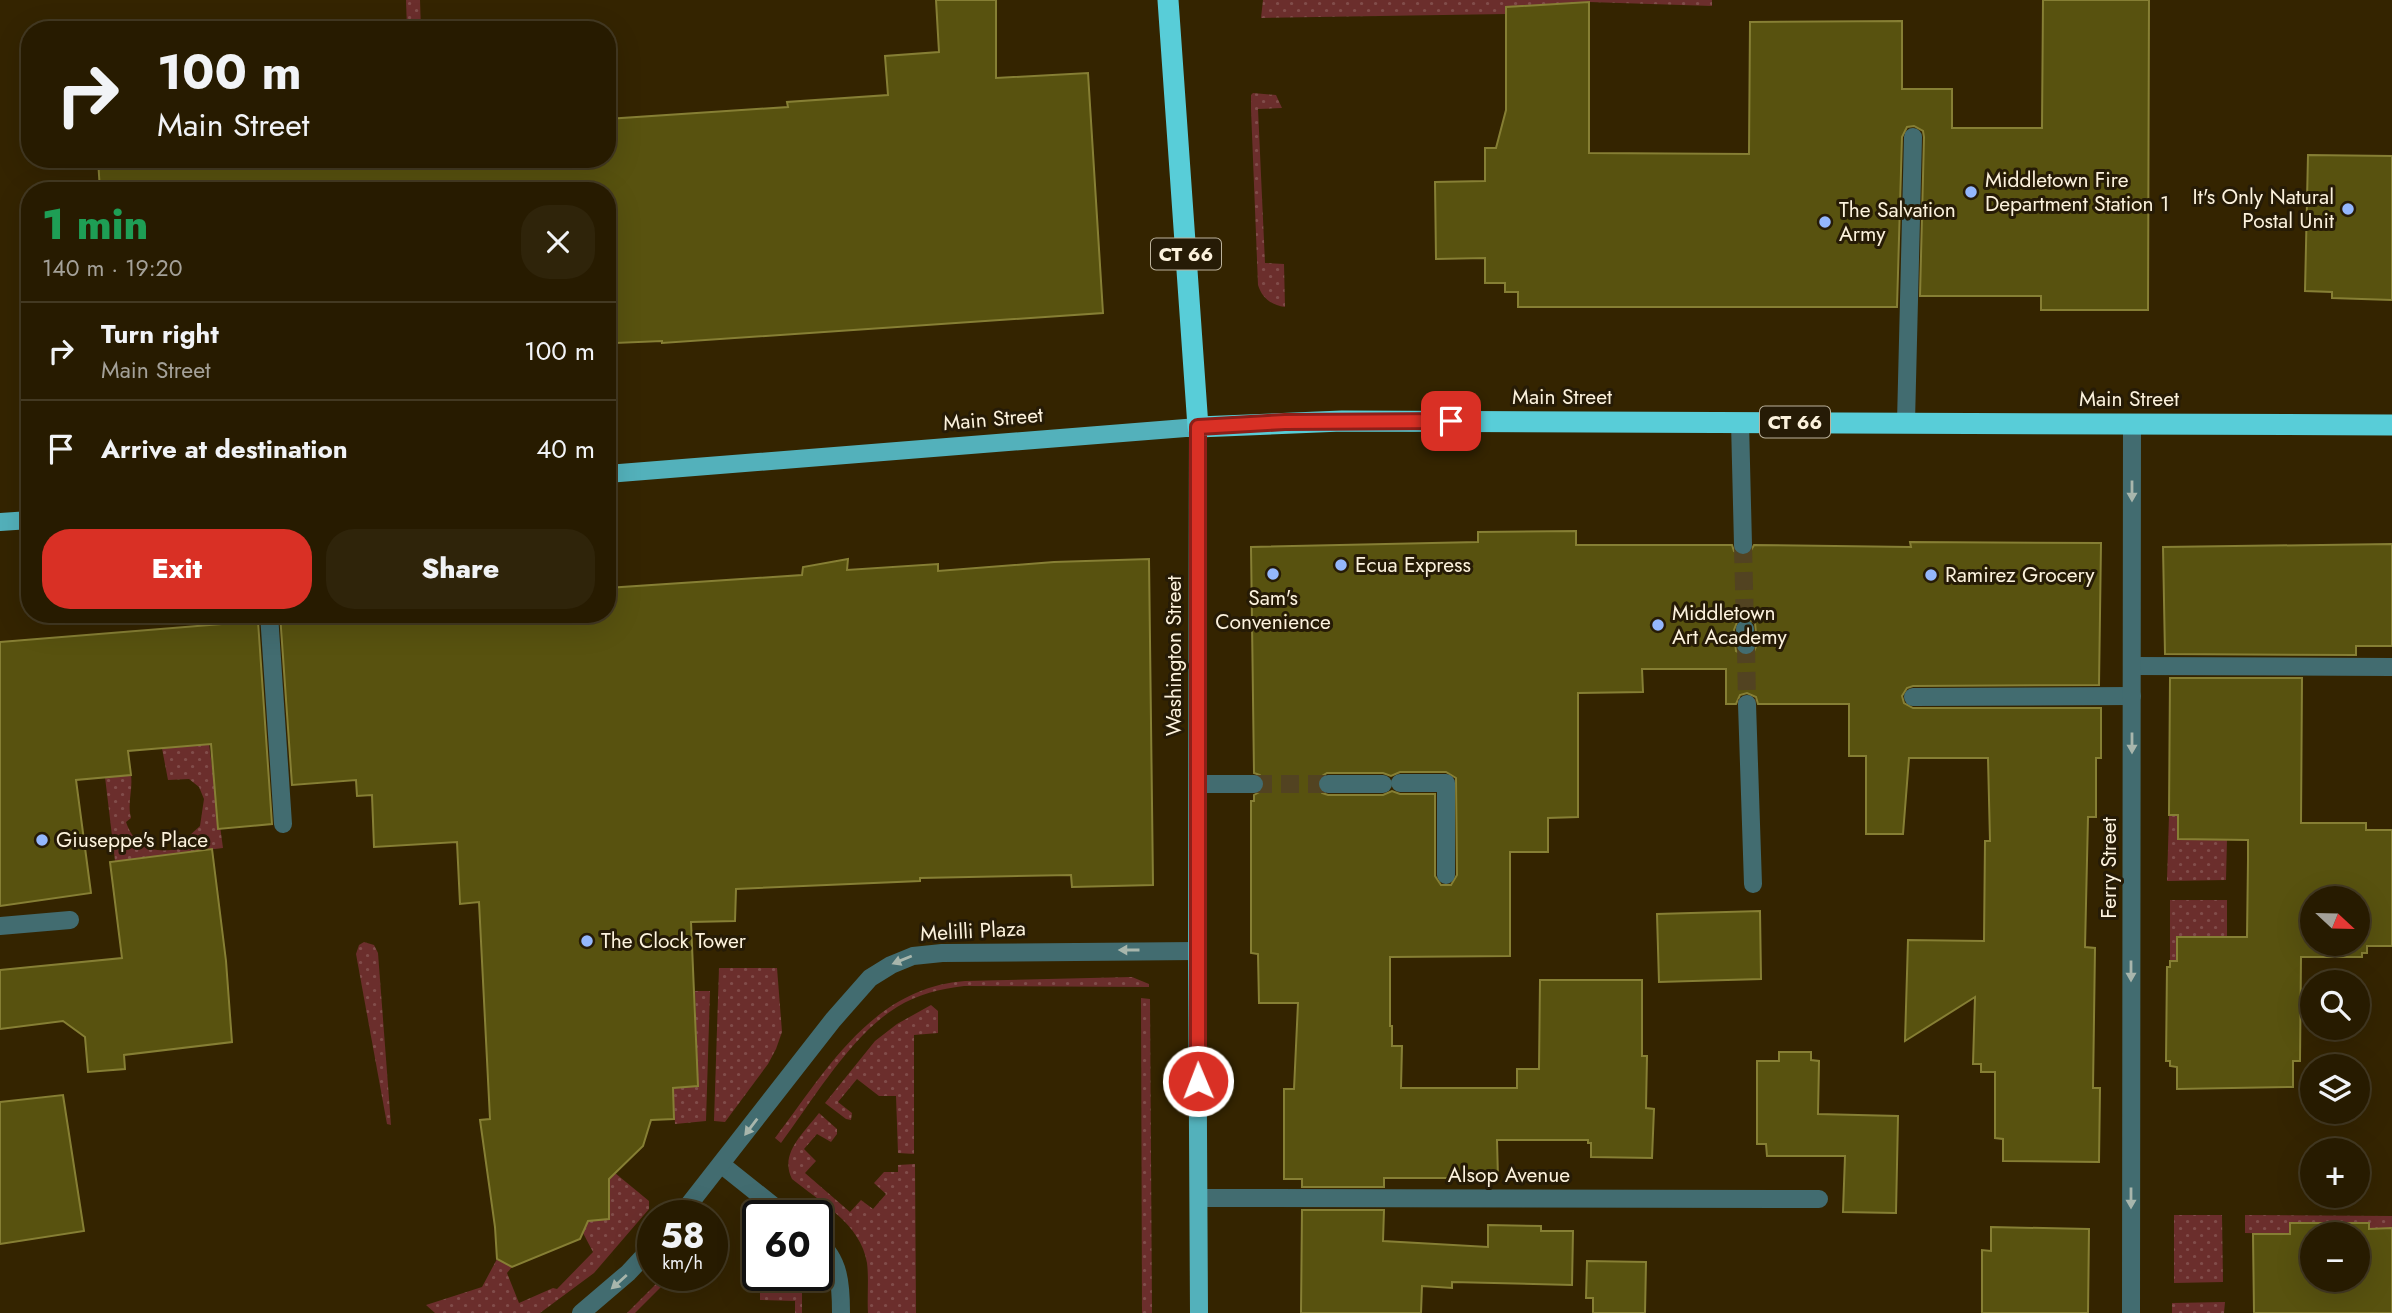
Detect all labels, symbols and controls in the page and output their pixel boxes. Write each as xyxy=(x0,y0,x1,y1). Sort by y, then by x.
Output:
text: 100 m xyxy=(157,37,302,107)
icon: right xyxy=(42,49,133,140)
text: Main Street xyxy=(157,102,309,148)
place label: Middletown Fire Department Station 1 xyxy=(1985,165,2169,219)
place label: It's Only Natural Postal Unit xyxy=(2193,182,2334,236)
marker: Middletown Fire Department Station 1 xyxy=(1963,184,1979,200)
text: 1 min xyxy=(42,194,148,255)
place label: The Salvation Army xyxy=(1839,195,1956,249)
marker: It's Only Natural Postal Unit xyxy=(2340,201,2356,217)
button: close xyxy=(521,205,595,279)
marker: The Salvation Army xyxy=(1817,214,1833,230)
road number: CT 66 xyxy=(1151,238,1221,270)
text: 140 m · 19:20 xyxy=(42,251,182,285)
text: Turn right xyxy=(101,315,219,353)
icon: right xyxy=(42,332,80,370)
text: 100 m xyxy=(524,332,595,370)
text: Main Street xyxy=(101,353,211,387)
street label: Main Street xyxy=(1512,382,1612,412)
street label: Main Street xyxy=(2079,384,2179,414)
pin xyxy=(1421,391,1481,451)
street label: Main Street xyxy=(942,400,1044,438)
icon: arrive xyxy=(1432,402,1470,440)
road number: CT 66 xyxy=(1760,406,1830,438)
icon: arrive xyxy=(42,430,80,468)
text: Arrive at destination xyxy=(101,430,348,468)
text: 40 m xyxy=(536,430,595,468)
one-way arrow xyxy=(2126,480,2138,502)
button: Exit xyxy=(42,529,312,609)
button: Share xyxy=(326,529,595,609)
place label: Ecua Express xyxy=(1355,550,1471,580)
marker: Ecua Express xyxy=(1333,557,1349,573)
place label: Ramirez Grocery xyxy=(1945,560,2095,590)
marker: Sam's Convenience xyxy=(1265,566,1281,582)
marker: Ramirez Grocery xyxy=(1923,567,1939,583)
street label: Washington Street xyxy=(1159,576,1189,736)
place label: Sam's Convenience xyxy=(1215,583,1331,637)
place label: Middletown Art Academy xyxy=(1672,598,1787,652)
marker: Middletown Art Academy xyxy=(1650,617,1666,633)
one-way arrow xyxy=(2126,732,2138,754)
street label: Ferry Street xyxy=(2094,817,2124,919)
place label: Giuseppe's Place xyxy=(56,825,208,855)
marker: Giuseppe's Place xyxy=(34,832,50,848)
north arrow xyxy=(2300,886,2370,956)
map controls xyxy=(2300,886,2370,1292)
street label: Melilli Plaza xyxy=(919,913,1027,949)
place label: The Clock Tower xyxy=(601,926,747,956)
marker: The Clock Tower xyxy=(579,933,595,949)
one-way arrow xyxy=(1118,944,1140,956)
one-way arrow xyxy=(892,955,913,966)
one-way arrow xyxy=(2125,960,2137,982)
button: search xyxy=(2300,970,2370,1040)
position arrow xyxy=(1161,1044,1235,1118)
button: layers xyxy=(2300,1054,2370,1124)
one-way arrow xyxy=(745,1118,759,1136)
button: + xyxy=(2300,1138,2370,1208)
street label: Alsop Avenue xyxy=(1448,1160,1570,1190)
one-way arrow xyxy=(2125,1187,2137,1209)
speed limit sign: 60 xyxy=(742,1200,833,1291)
text: 58 xyxy=(660,1211,705,1261)
button: − xyxy=(2300,1222,2370,1292)
text: km/h xyxy=(662,1250,703,1276)
one-way arrow xyxy=(611,1273,628,1289)

